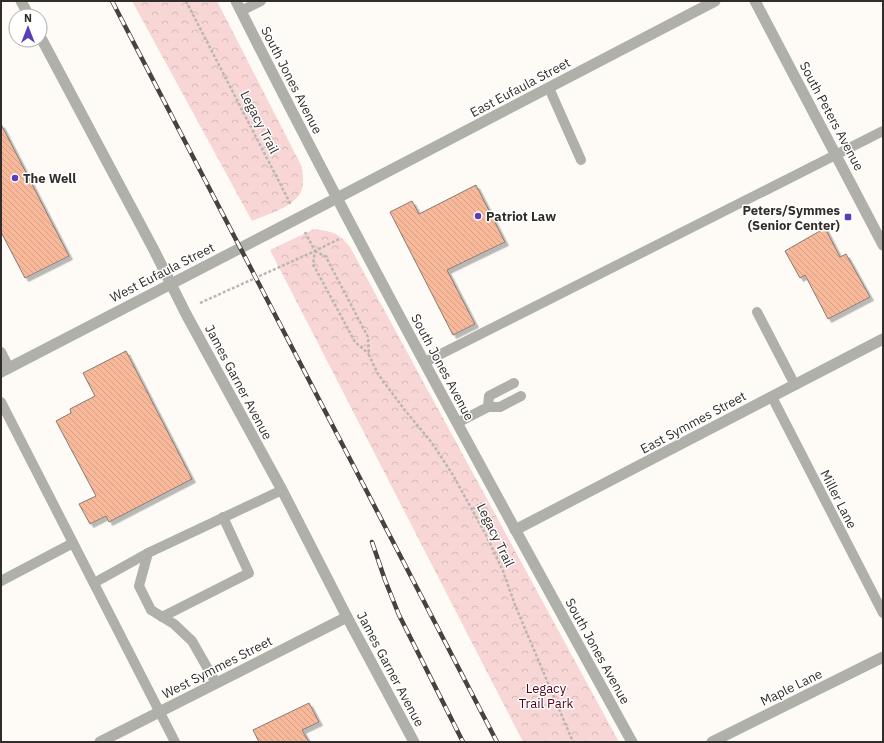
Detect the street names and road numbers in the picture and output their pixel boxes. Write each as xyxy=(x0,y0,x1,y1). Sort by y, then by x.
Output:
street label: South Jones Avenue xyxy=(257,24,326,137)
street label: East Eufaula Street xyxy=(467,54,573,121)
street label: South Peters Avenue xyxy=(796,59,868,174)
street label: Legacy Trail xyxy=(236,88,283,157)
street label: West Eufaula Street xyxy=(107,239,217,306)
street label: South Jones Avenue xyxy=(407,311,478,424)
street label: James Garner Avenue xyxy=(201,322,276,443)
street label: East Symmes Street xyxy=(637,387,749,457)
street label: Miller Lane xyxy=(817,467,861,531)
street label: Legacy Trail xyxy=(473,501,518,570)
street label: South Jones Avenue xyxy=(561,595,634,707)
street label: James Garner Avenue xyxy=(353,609,428,730)
street label: West Symmes Street xyxy=(159,632,275,703)
street label: Maple Lane xyxy=(757,665,825,710)

